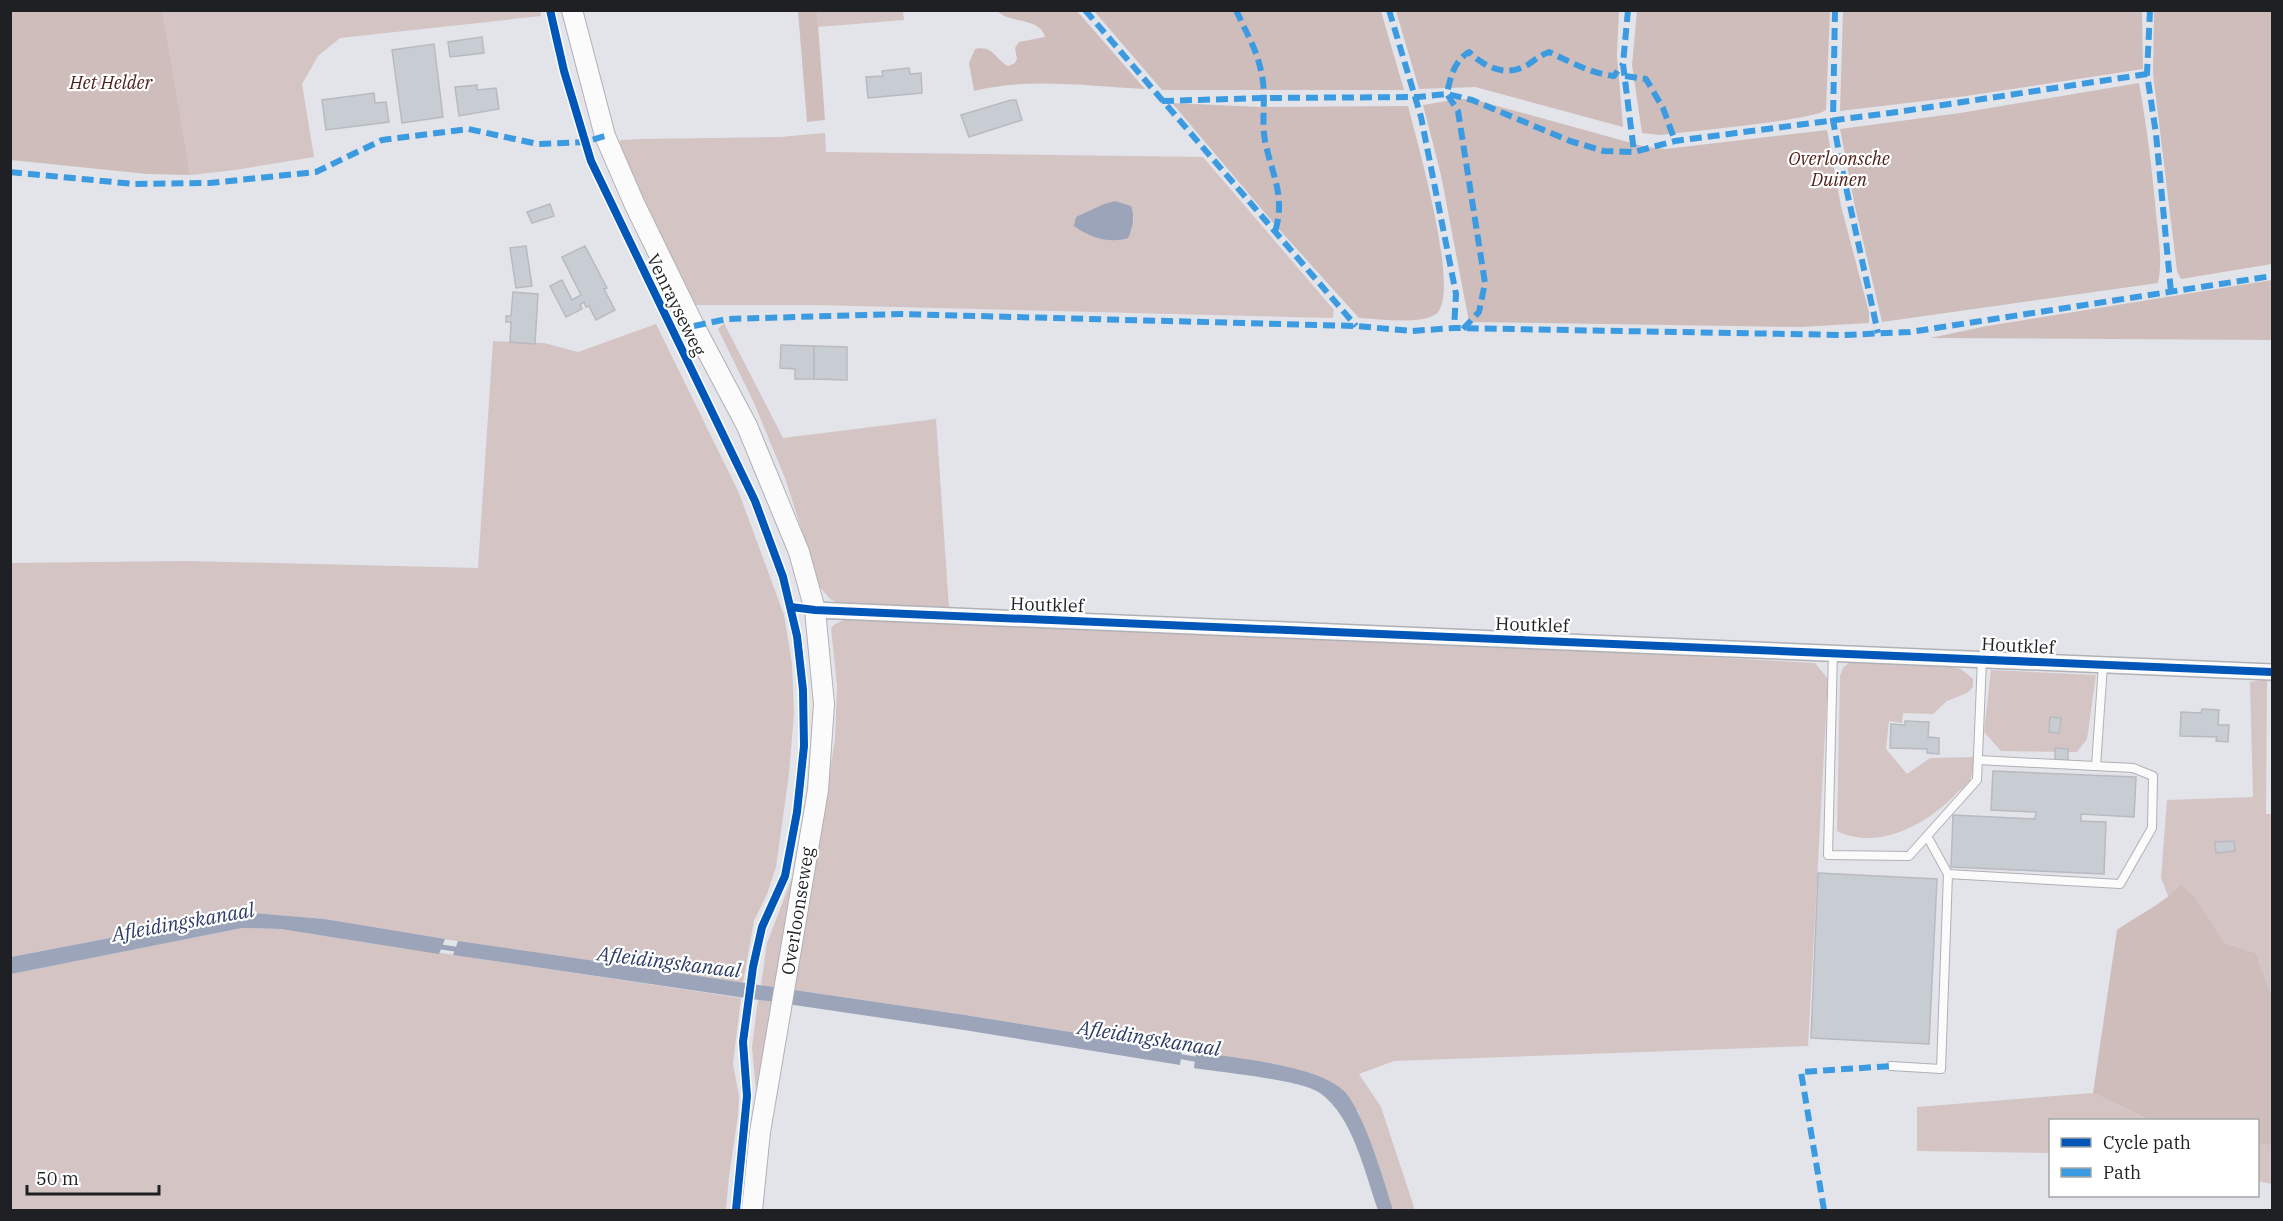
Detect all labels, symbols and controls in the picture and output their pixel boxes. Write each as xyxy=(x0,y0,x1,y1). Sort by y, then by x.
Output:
park label: Het Helder xyxy=(69,71,154,94)
park label: Overloonsche Duinen xyxy=(1788,147,1890,191)
street label: Venrayseweg xyxy=(642,250,711,360)
street label: Houtklef xyxy=(1010,592,1086,617)
street label: Houtklef xyxy=(1495,612,1571,637)
street label: Houtklef xyxy=(1981,632,2057,659)
street label: Overloonseweg xyxy=(776,845,819,977)
water label: Afleidingskanaal xyxy=(108,896,257,948)
water label: Afleidingskanaal xyxy=(594,939,743,984)
water label: Afleidingskanaal xyxy=(1074,1013,1223,1062)
legend xyxy=(2049,1119,2259,1197)
text: Cycle path xyxy=(2103,1131,2191,1154)
scale bar xyxy=(27,1158,159,1196)
text: Path xyxy=(2103,1161,2141,1184)
text: 50 m xyxy=(36,1167,79,1190)

